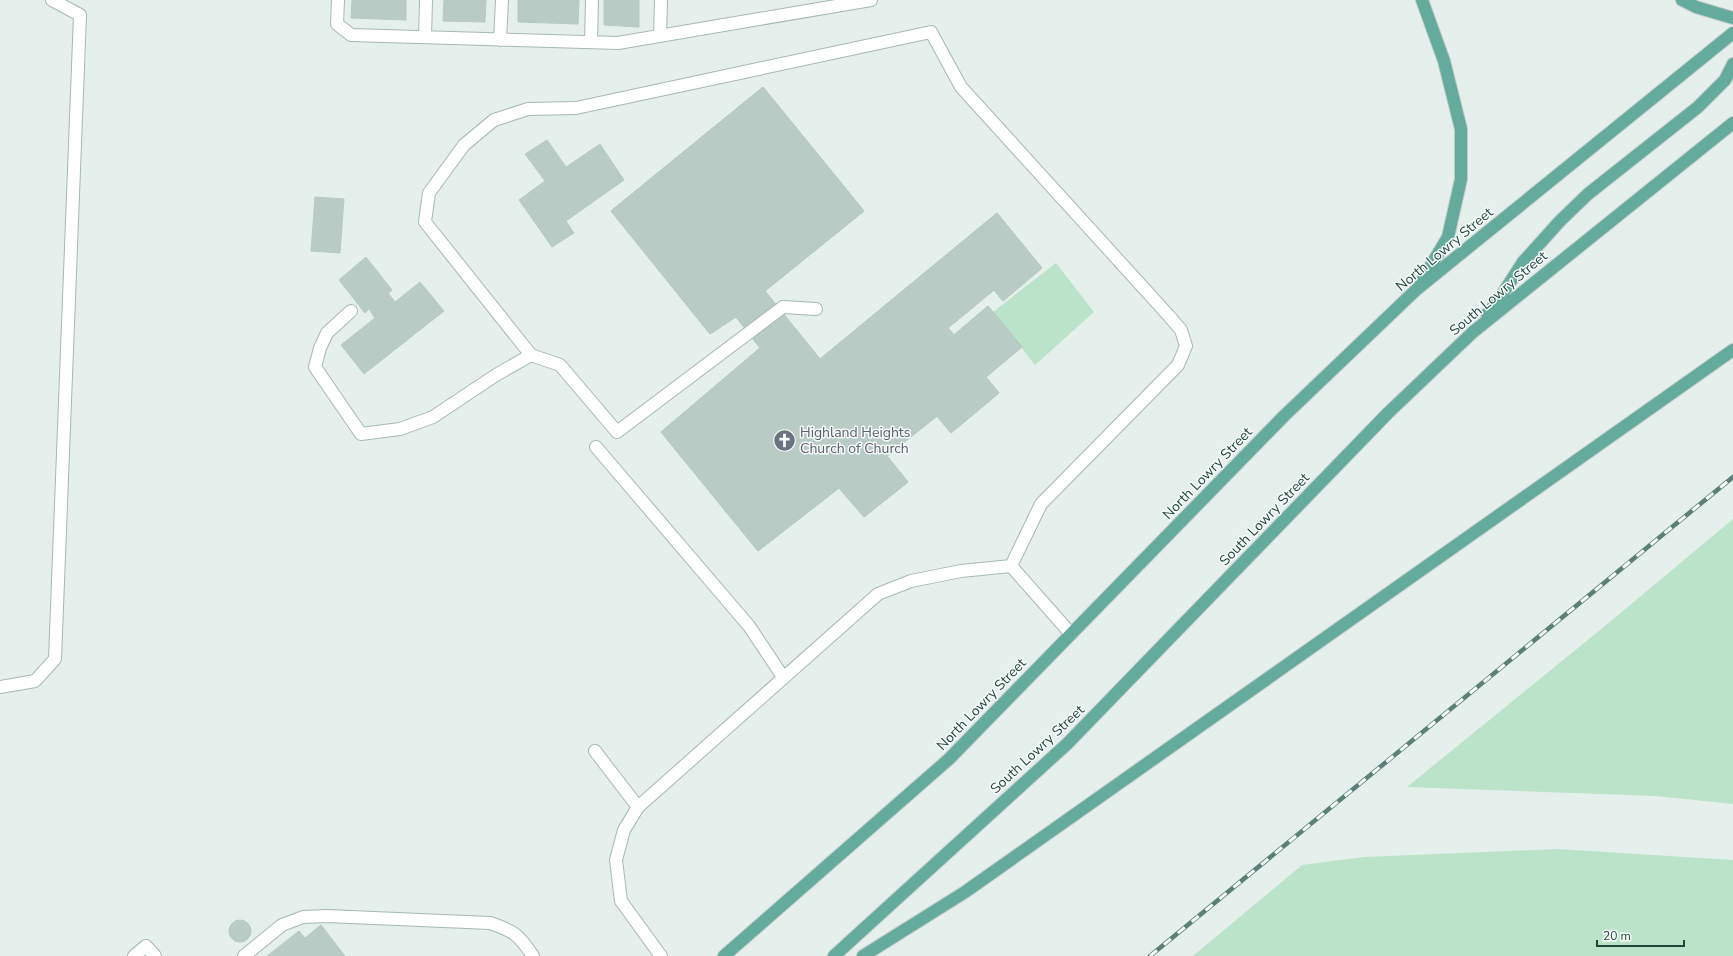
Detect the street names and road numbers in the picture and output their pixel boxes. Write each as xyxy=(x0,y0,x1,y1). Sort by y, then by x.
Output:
street label: North Lowry Street xyxy=(1392,203,1497,296)
street label: South Lowry Street xyxy=(1445,247,1551,340)
street label: North Lowry Street xyxy=(1158,423,1256,524)
street label: South Lowry Street xyxy=(1215,469,1314,570)
street label: North Lowry Street xyxy=(932,654,1030,755)
street label: South Lowry Street xyxy=(986,701,1089,798)

